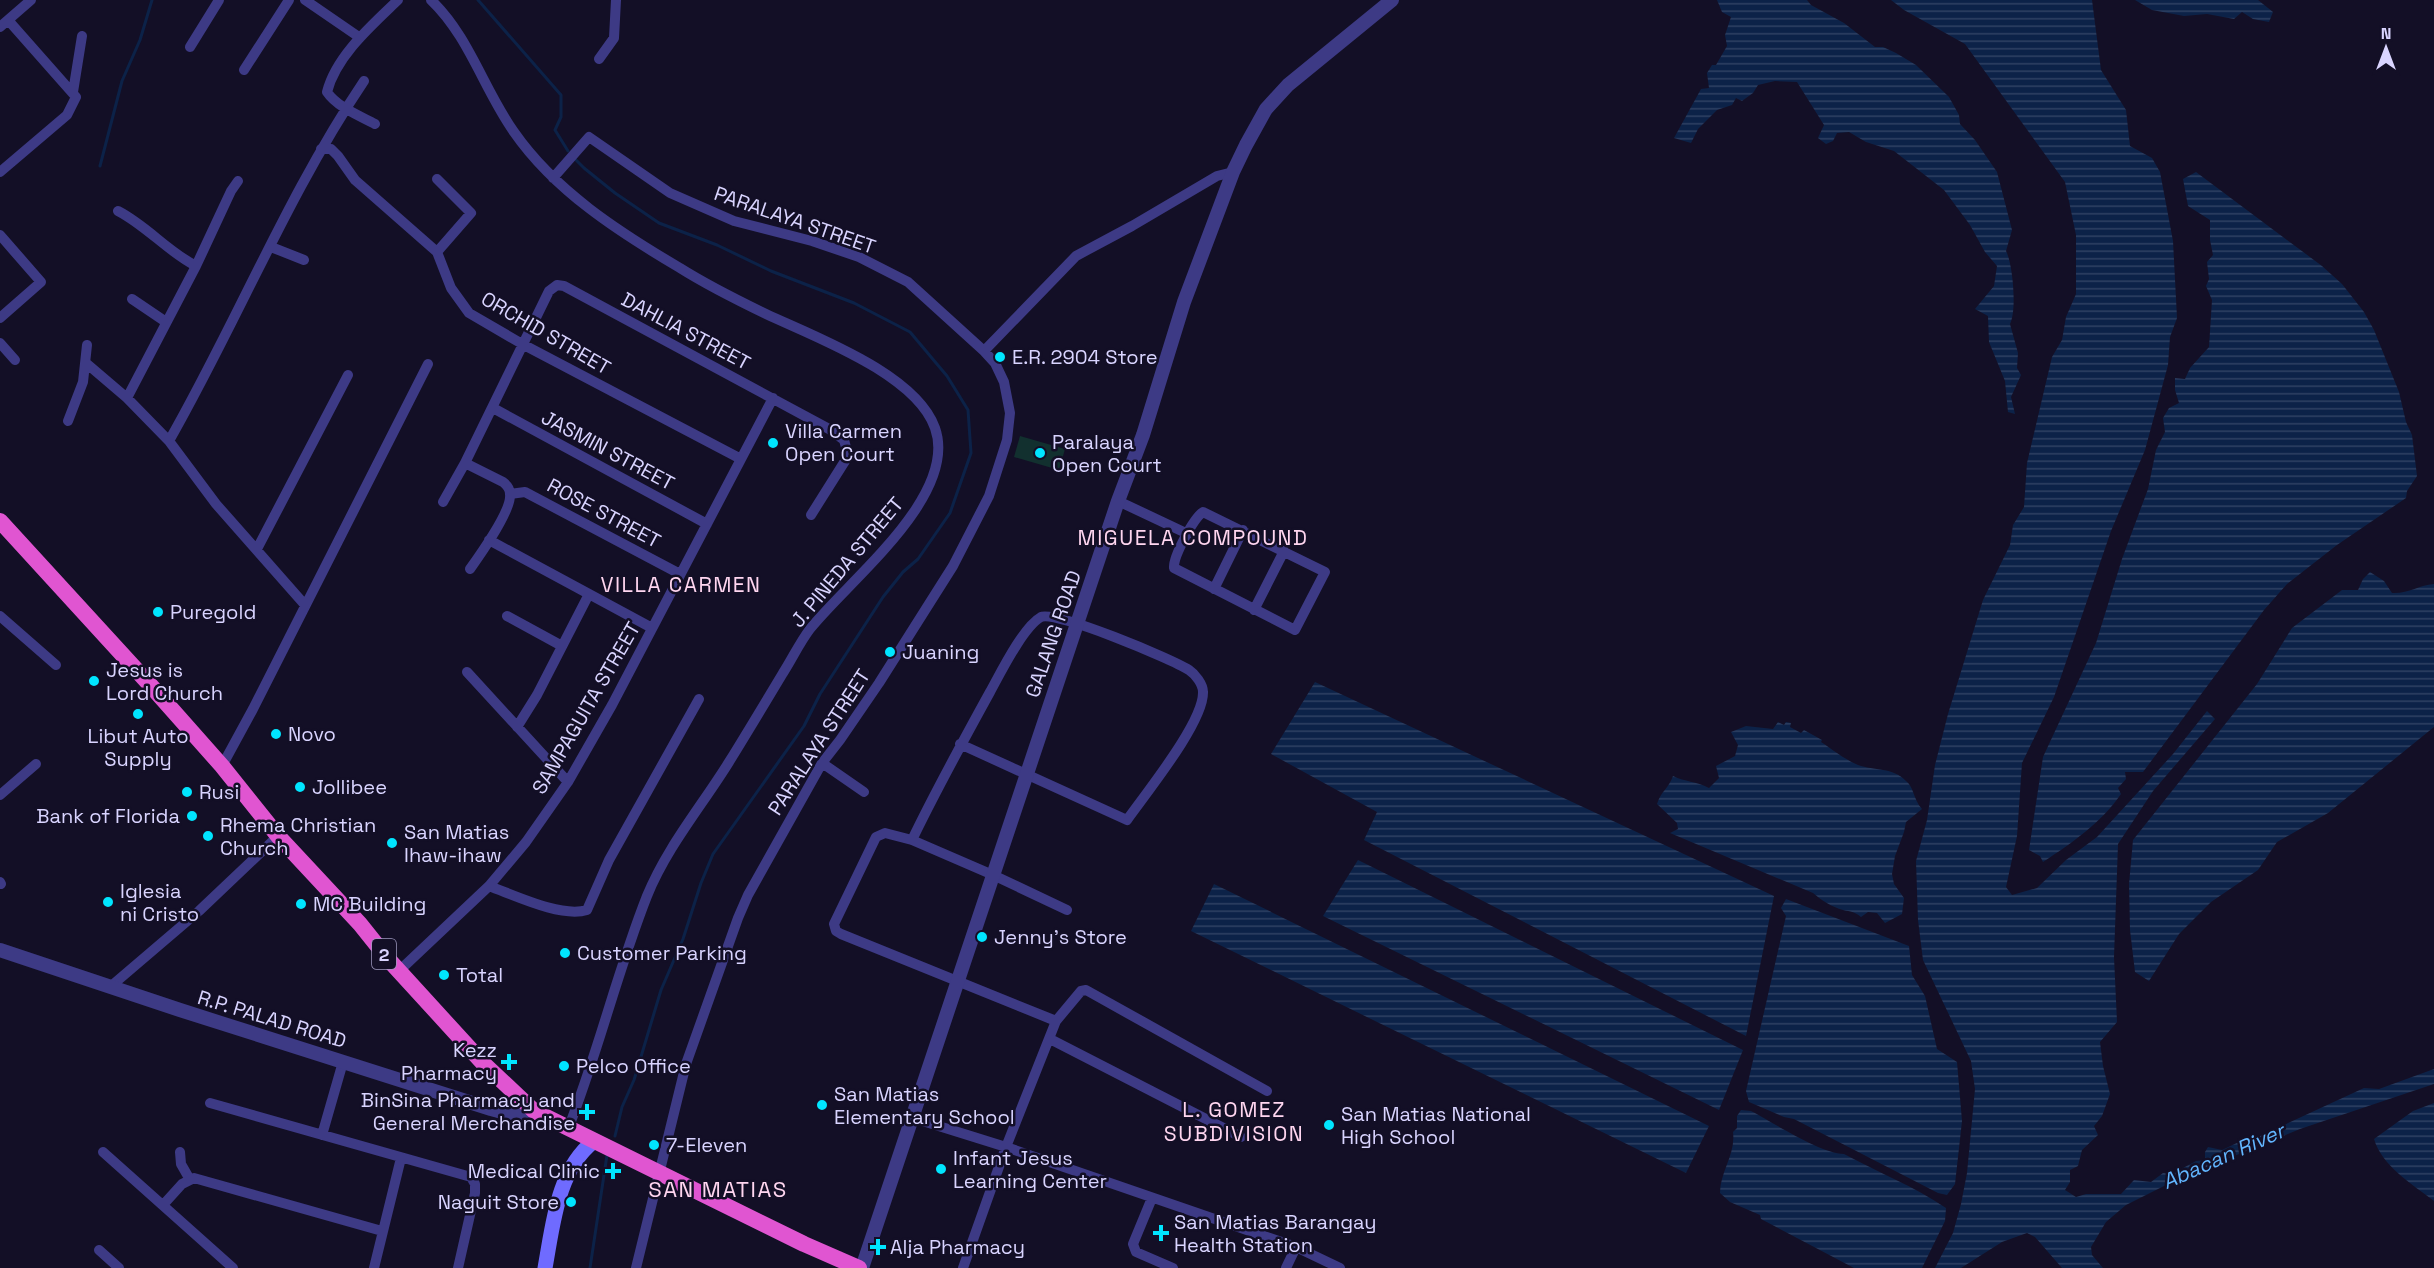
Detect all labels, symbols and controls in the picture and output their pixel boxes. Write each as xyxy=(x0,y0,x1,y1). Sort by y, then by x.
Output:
north arrow xyxy=(2356,18,2416,78)
text: N xyxy=(2381,23,2391,44)
street label: PARALAYA STREET xyxy=(711,180,879,260)
street label: ORCHID STREET xyxy=(476,285,616,381)
street label: DAHLIA STREET xyxy=(617,286,755,376)
place label: E.R. 2904 Store xyxy=(1012,344,1158,370)
marker: E.R. 2904 Store xyxy=(993,350,1007,364)
street label: JASMIN STREET xyxy=(537,404,679,496)
place label: Villa Carmen Open Court xyxy=(785,418,902,467)
place label: Paralaya Open Court xyxy=(1052,429,1162,478)
marker: Villa Carmen Open Court xyxy=(766,436,780,450)
marker: Paralaya Open Court xyxy=(1033,446,1047,460)
street label: ROSE STREET xyxy=(543,472,665,554)
street label: J. PINEDA STREET xyxy=(785,491,909,633)
district label: MIGUELA COMPOUND xyxy=(1078,524,1309,551)
street label: GALANG ROAD xyxy=(1019,567,1087,701)
district label: VILLA CARMEN xyxy=(600,571,762,598)
place label: Puregold xyxy=(170,599,256,625)
marker: Puregold xyxy=(151,605,165,619)
street label: SAMPAGUITA STREET xyxy=(526,617,646,799)
place label: Juaning xyxy=(902,639,979,665)
marker: Juaning xyxy=(883,645,897,659)
place label: Jesus is Lord Church xyxy=(106,657,223,706)
street label: PARALAYA STREET xyxy=(762,664,876,820)
marker: Jesus is Lord Church xyxy=(87,674,101,688)
marker: Libut Auto Supply xyxy=(131,707,145,721)
place label: Novo xyxy=(288,721,336,747)
place label: Libut Auto Supply xyxy=(87,723,189,772)
marker: Novo xyxy=(269,727,283,741)
place label: Jollibee xyxy=(312,774,387,800)
place label: Rusi xyxy=(199,779,239,805)
marker: Jollibee xyxy=(293,780,307,794)
marker: Rusi xyxy=(180,785,194,799)
place label: Bank of Florida xyxy=(36,803,180,829)
marker: Bank of Florida xyxy=(185,809,199,823)
place label: Rhema Christian Church xyxy=(220,812,376,861)
place label: San Matias Ihaw-ihaw xyxy=(404,819,509,868)
marker: Rhema Christian Church xyxy=(201,829,215,843)
marker: San Matias Ihaw-ihaw xyxy=(385,836,399,850)
place label: Iglesia ni Cristo xyxy=(120,878,199,927)
place label: MC Building xyxy=(313,891,426,917)
marker: Iglesia ni Cristo xyxy=(101,895,115,909)
marker: MC Building xyxy=(294,897,308,911)
place label: Jenny's Store xyxy=(994,924,1127,950)
marker: Jenny's Store xyxy=(975,930,989,944)
road number: 2 xyxy=(372,939,396,969)
place label: Customer Parking xyxy=(577,940,747,966)
marker: Customer Parking xyxy=(558,946,572,960)
place label: Total xyxy=(456,962,503,988)
marker: Total xyxy=(437,968,451,982)
street label: R.P. PALAD ROAD xyxy=(194,984,350,1054)
place label: Kezz Pharmacy xyxy=(401,1037,497,1086)
place label: Pelco Office xyxy=(576,1053,691,1079)
marker: Kezz Pharmacy xyxy=(502,1055,516,1069)
marker: Pelco Office xyxy=(557,1059,571,1073)
place label: San Matias Elementary School xyxy=(834,1081,1015,1130)
place label: BinSina Pharmacy and General Merchandise xyxy=(361,1087,575,1136)
district label: L. GOMEZ SUBDIVISION xyxy=(1164,1096,1304,1147)
marker: San Matias Elementary School xyxy=(815,1098,829,1112)
place label: San Matias National High School xyxy=(1341,1101,1531,1150)
marker: BinSina Pharmacy and General Merchandise xyxy=(580,1105,594,1119)
water label: Abacan River xyxy=(2158,1116,2290,1195)
marker: San Matias National High School xyxy=(1322,1118,1336,1132)
place label: 7-Eleven xyxy=(666,1132,747,1158)
marker: 7-Eleven xyxy=(647,1138,661,1152)
place label: Infant Jesus Learning Center xyxy=(953,1145,1107,1194)
place label: Medical Clinic xyxy=(468,1158,600,1184)
marker: Medical Clinic xyxy=(604,1162,622,1180)
marker: Infant Jesus Learning Center xyxy=(934,1162,948,1176)
district label: SAN MATIAS xyxy=(648,1175,788,1203)
place label: Naguit Store xyxy=(438,1189,559,1215)
marker: Naguit Store xyxy=(564,1195,578,1209)
place label: San Matias Barangay Health Station xyxy=(1174,1209,1377,1258)
marker: San Matias Barangay Health Station xyxy=(1152,1224,1170,1242)
place label: Alja Pharmacy xyxy=(890,1234,1025,1260)
marker: Alja Pharmacy xyxy=(871,1240,885,1254)

